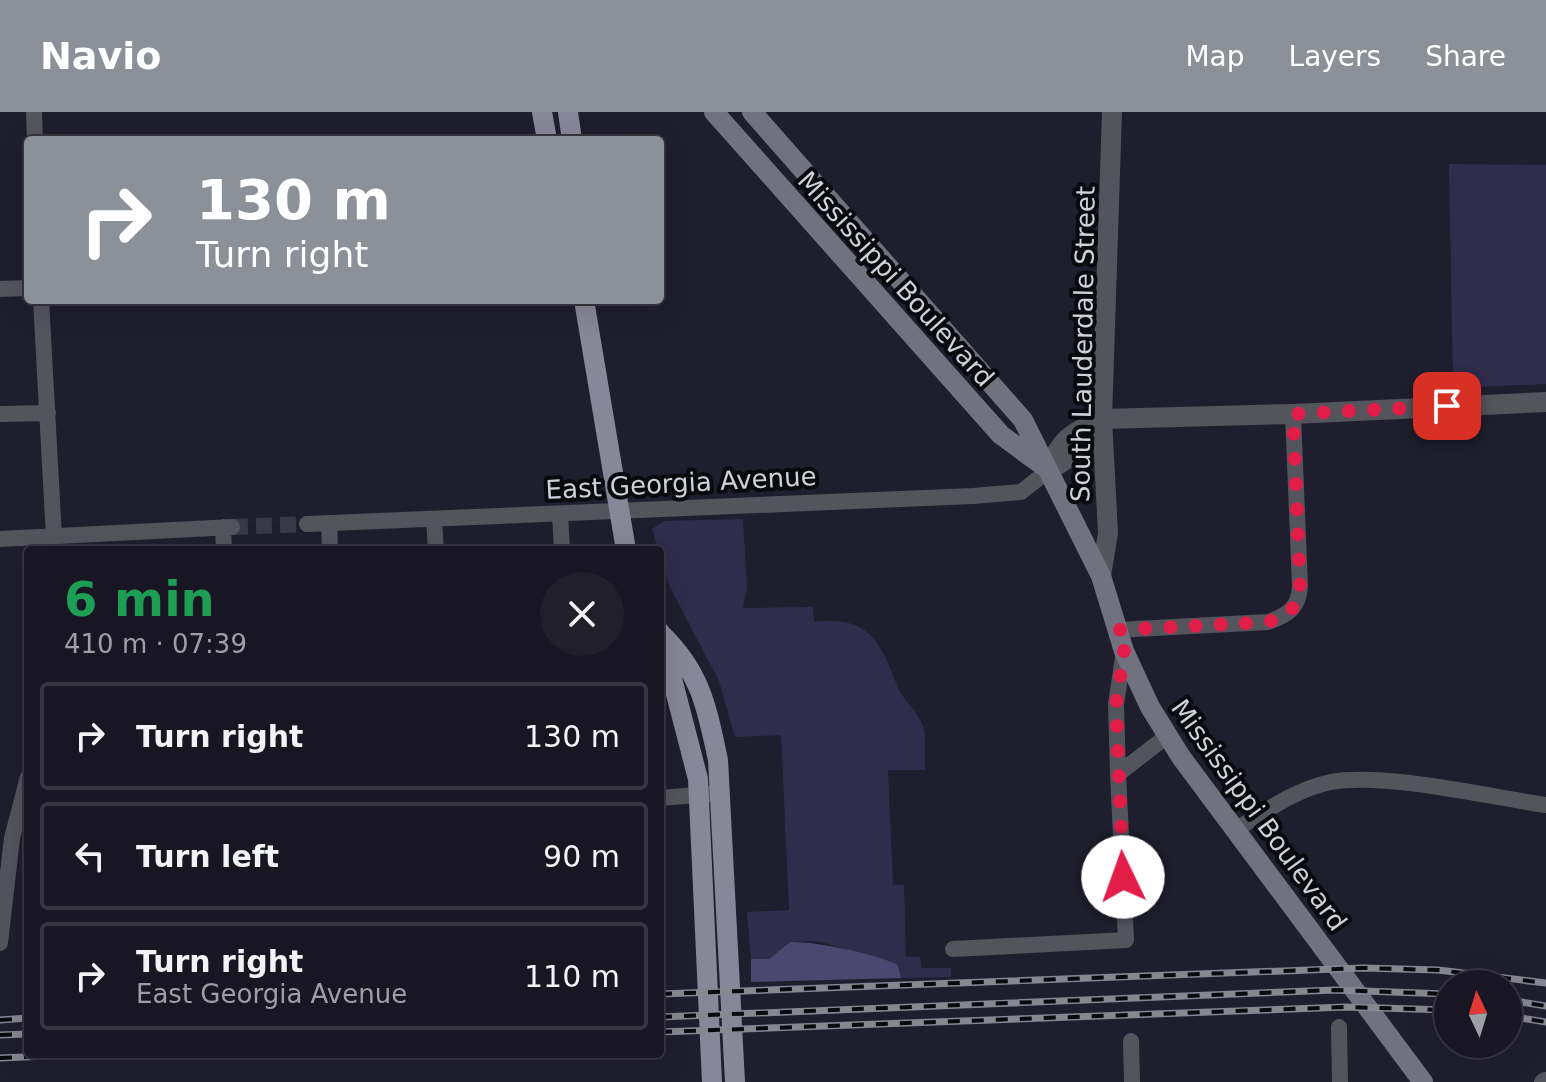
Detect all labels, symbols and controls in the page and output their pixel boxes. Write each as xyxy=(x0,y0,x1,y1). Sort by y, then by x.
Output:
text: Navio xyxy=(40,34,161,78)
text: Map xyxy=(1185,40,1245,73)
text: Layers xyxy=(1289,40,1381,73)
text: Share xyxy=(1425,40,1506,73)
street label: Mississippi Boulevard xyxy=(792,166,1000,392)
text: 130 m xyxy=(196,167,391,232)
icon: right xyxy=(64,168,168,272)
street label: South Lauderdale Street xyxy=(1065,186,1101,502)
text: Turn right xyxy=(196,234,368,275)
pin xyxy=(1413,372,1481,440)
icon: arrive xyxy=(1425,384,1469,428)
street label: East Georgia Avenue xyxy=(545,461,817,505)
text: 6 min xyxy=(64,571,215,627)
button: close xyxy=(540,572,624,656)
text: 410 m · 07:39 xyxy=(64,629,247,659)
street label: Mississippi Boulevard xyxy=(1165,694,1353,936)
icon: right xyxy=(68,714,112,758)
text: Turn right xyxy=(136,719,303,754)
text: 130 m xyxy=(524,719,620,754)
icon: left xyxy=(68,834,112,878)
position arrow xyxy=(1081,835,1165,919)
text: Turn left xyxy=(136,839,279,874)
text: 90 m xyxy=(543,839,620,874)
text: Turn right xyxy=(136,944,303,979)
icon: right xyxy=(68,954,112,998)
text: 110 m xyxy=(524,959,620,994)
north arrow xyxy=(1434,970,1522,1058)
map controls xyxy=(1434,970,1522,1058)
text: East Georgia Avenue xyxy=(136,979,407,1009)

